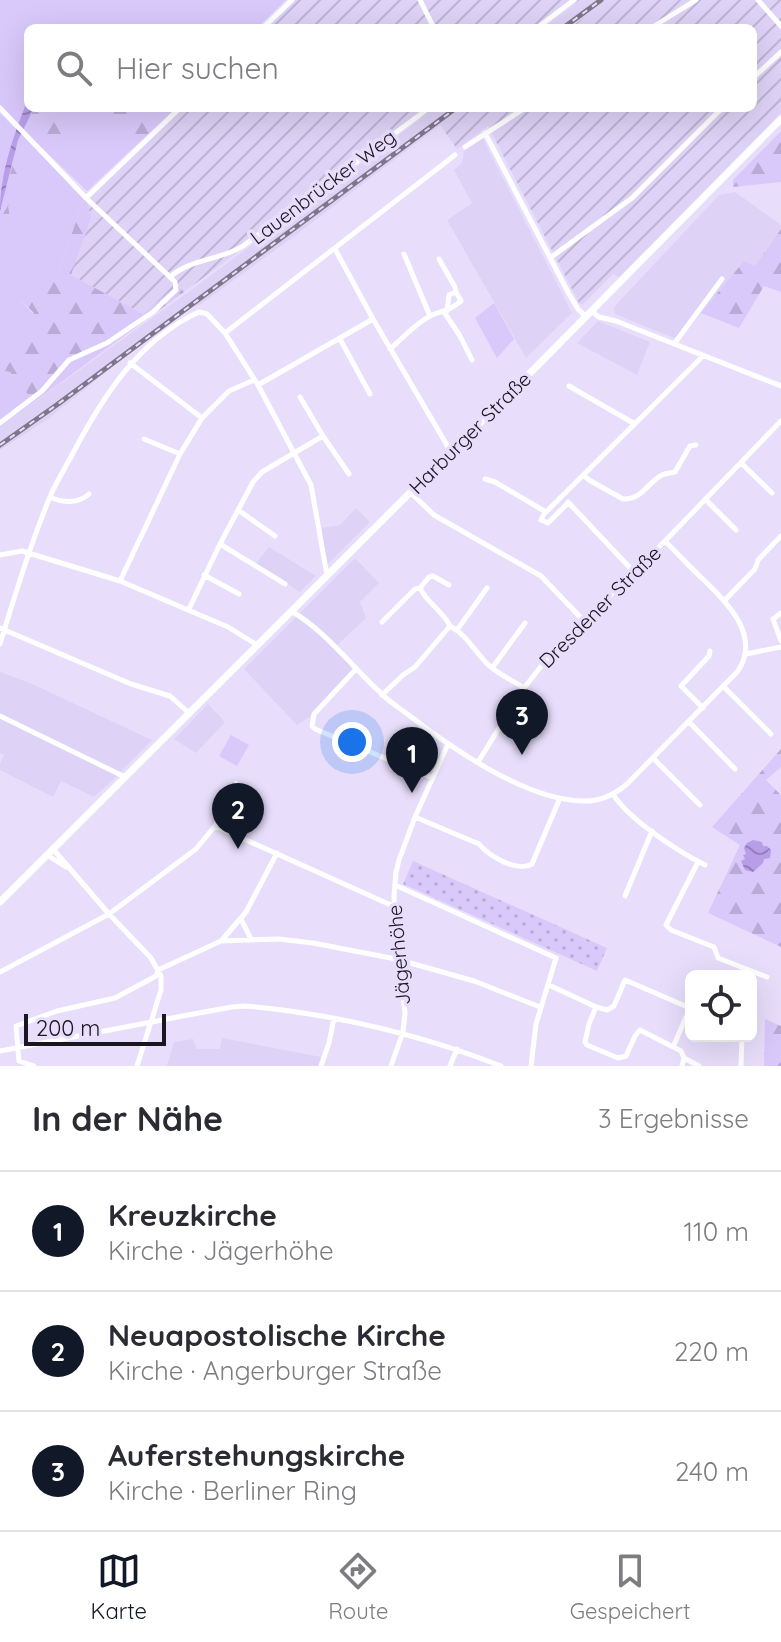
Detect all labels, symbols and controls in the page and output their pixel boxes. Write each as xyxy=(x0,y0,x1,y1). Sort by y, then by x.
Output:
search box xyxy=(24,24,757,112)
icon: search xyxy=(52,46,96,90)
text: Hier suchen xyxy=(116,49,279,87)
street label: Lauenbrücker Weg xyxy=(245,124,400,249)
street label: Harburger Straße xyxy=(403,366,536,499)
street label: Dresdener Straße xyxy=(533,540,666,673)
pin: 3 xyxy=(496,689,548,755)
your location xyxy=(332,722,372,762)
pin: 1 xyxy=(386,727,438,793)
pin: 2 xyxy=(212,783,264,849)
street label: Jägerhöhe xyxy=(382,904,415,1006)
map controls xyxy=(685,970,757,1042)
button: locate xyxy=(685,970,757,1042)
scale bar xyxy=(24,1010,166,1046)
text: 200 m xyxy=(36,1014,100,1042)
text: In der Nähe xyxy=(32,1097,223,1140)
text: 3 Ergebnisse xyxy=(598,1102,749,1135)
text: Kreuzkirche xyxy=(108,1196,277,1234)
text: 1 xyxy=(53,1215,63,1248)
text: 110 m xyxy=(683,1215,749,1248)
text: Kirche · Jägerhöhe xyxy=(108,1234,334,1267)
text: Neuapostolische Kirche xyxy=(108,1316,446,1354)
text: 2 xyxy=(51,1335,65,1368)
text: 220 m xyxy=(674,1335,749,1368)
text: Kirche · Angerburger Straße xyxy=(108,1354,442,1387)
text: Auferstehungskirche xyxy=(108,1436,405,1474)
text: 3 xyxy=(51,1455,65,1488)
text: 240 m xyxy=(675,1455,749,1488)
text: Kirche · Berliner Ring xyxy=(108,1474,357,1507)
tab: Karte xyxy=(91,1549,147,1625)
tab: Route xyxy=(328,1549,388,1625)
tab: Gespeichert xyxy=(570,1549,690,1625)

